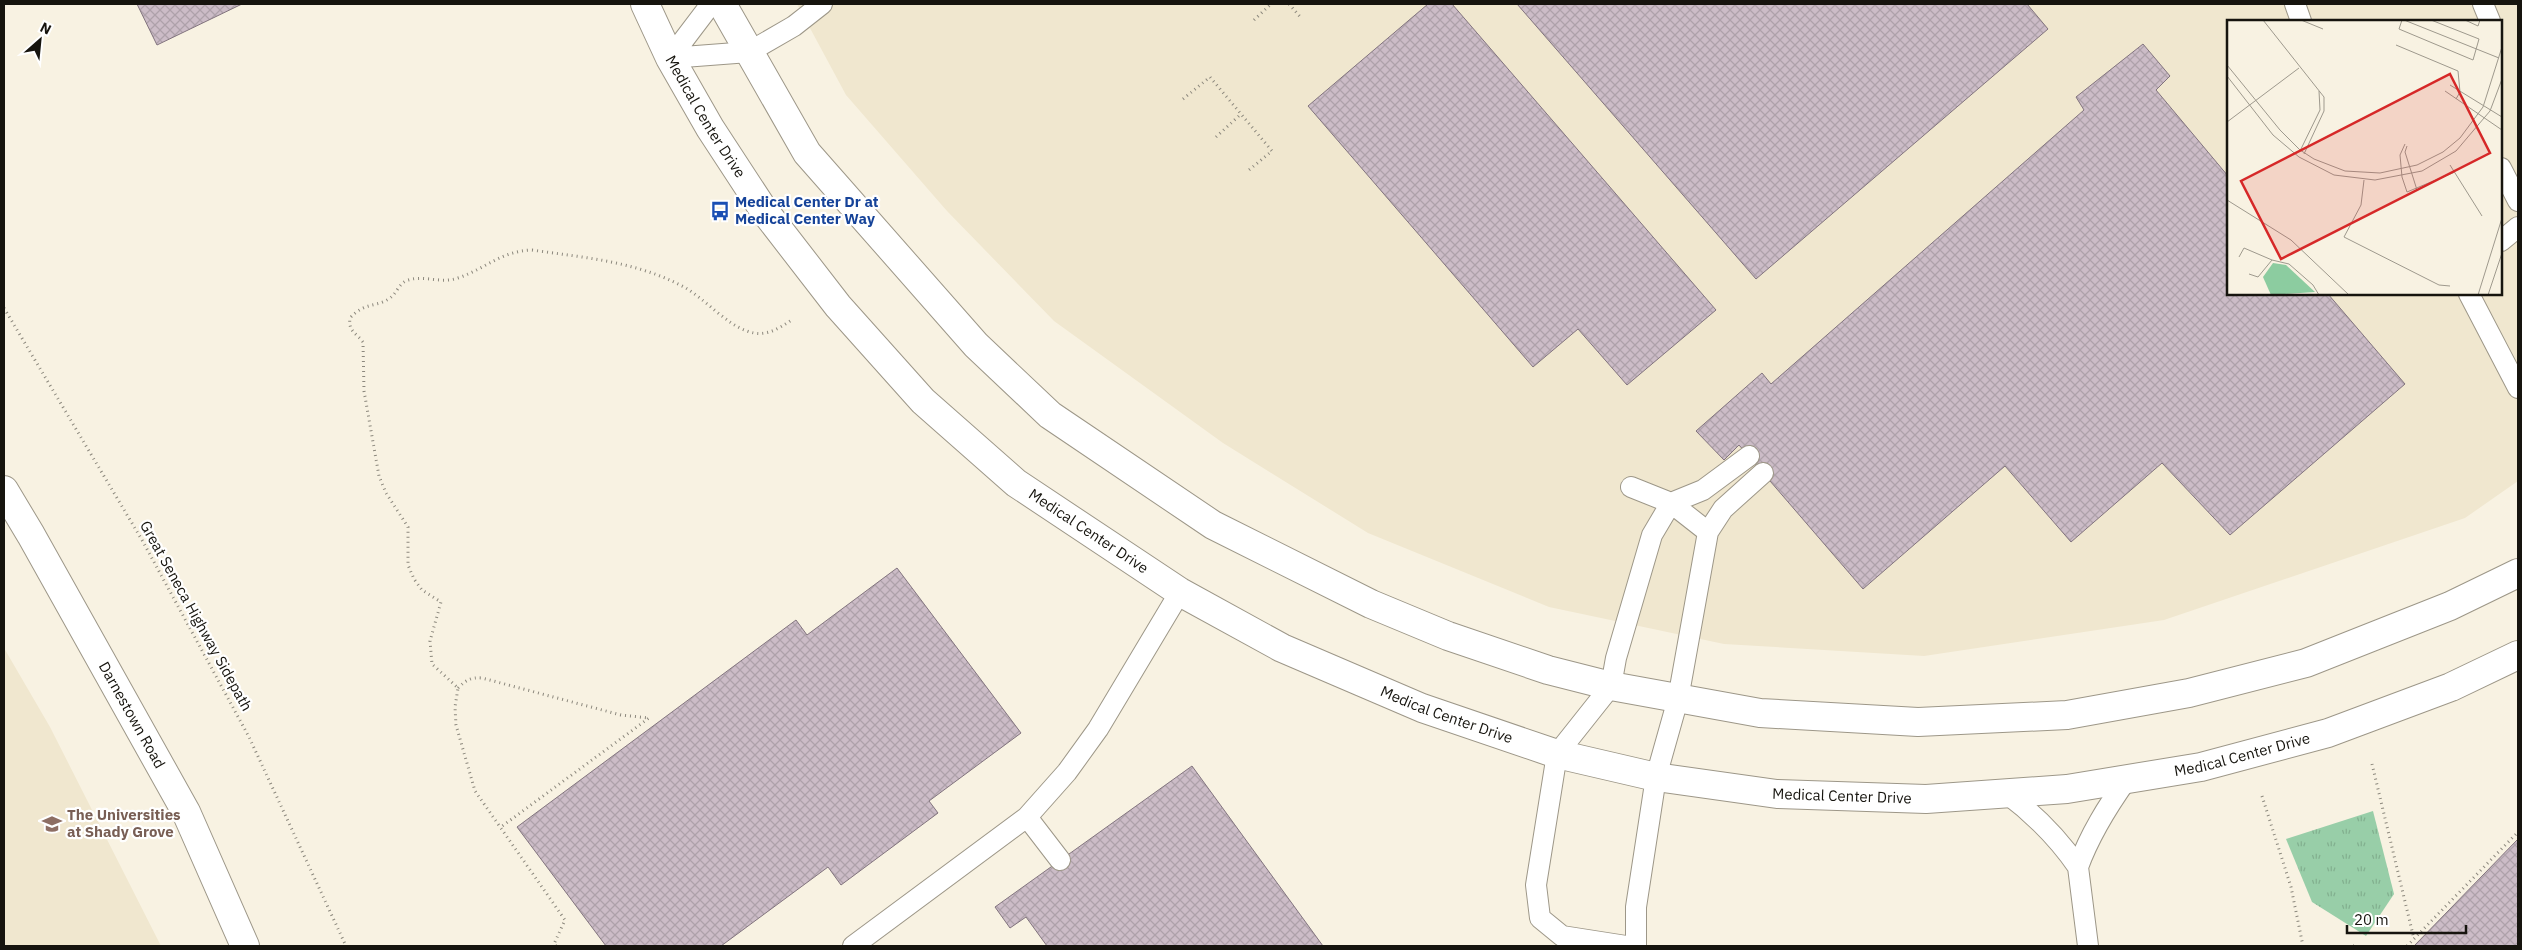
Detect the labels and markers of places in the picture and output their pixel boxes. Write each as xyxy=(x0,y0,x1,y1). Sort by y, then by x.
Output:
place label: Medical Center Dr at Medical Center Way xyxy=(735,192,879,228)
bus stop icon: Medical Center Dr at Medical Center Way xyxy=(709,200,731,222)
place label: The Universities at Shady Grove xyxy=(67,805,181,841)
school or university icon: The Universities at Shady Grove xyxy=(41,813,63,835)

